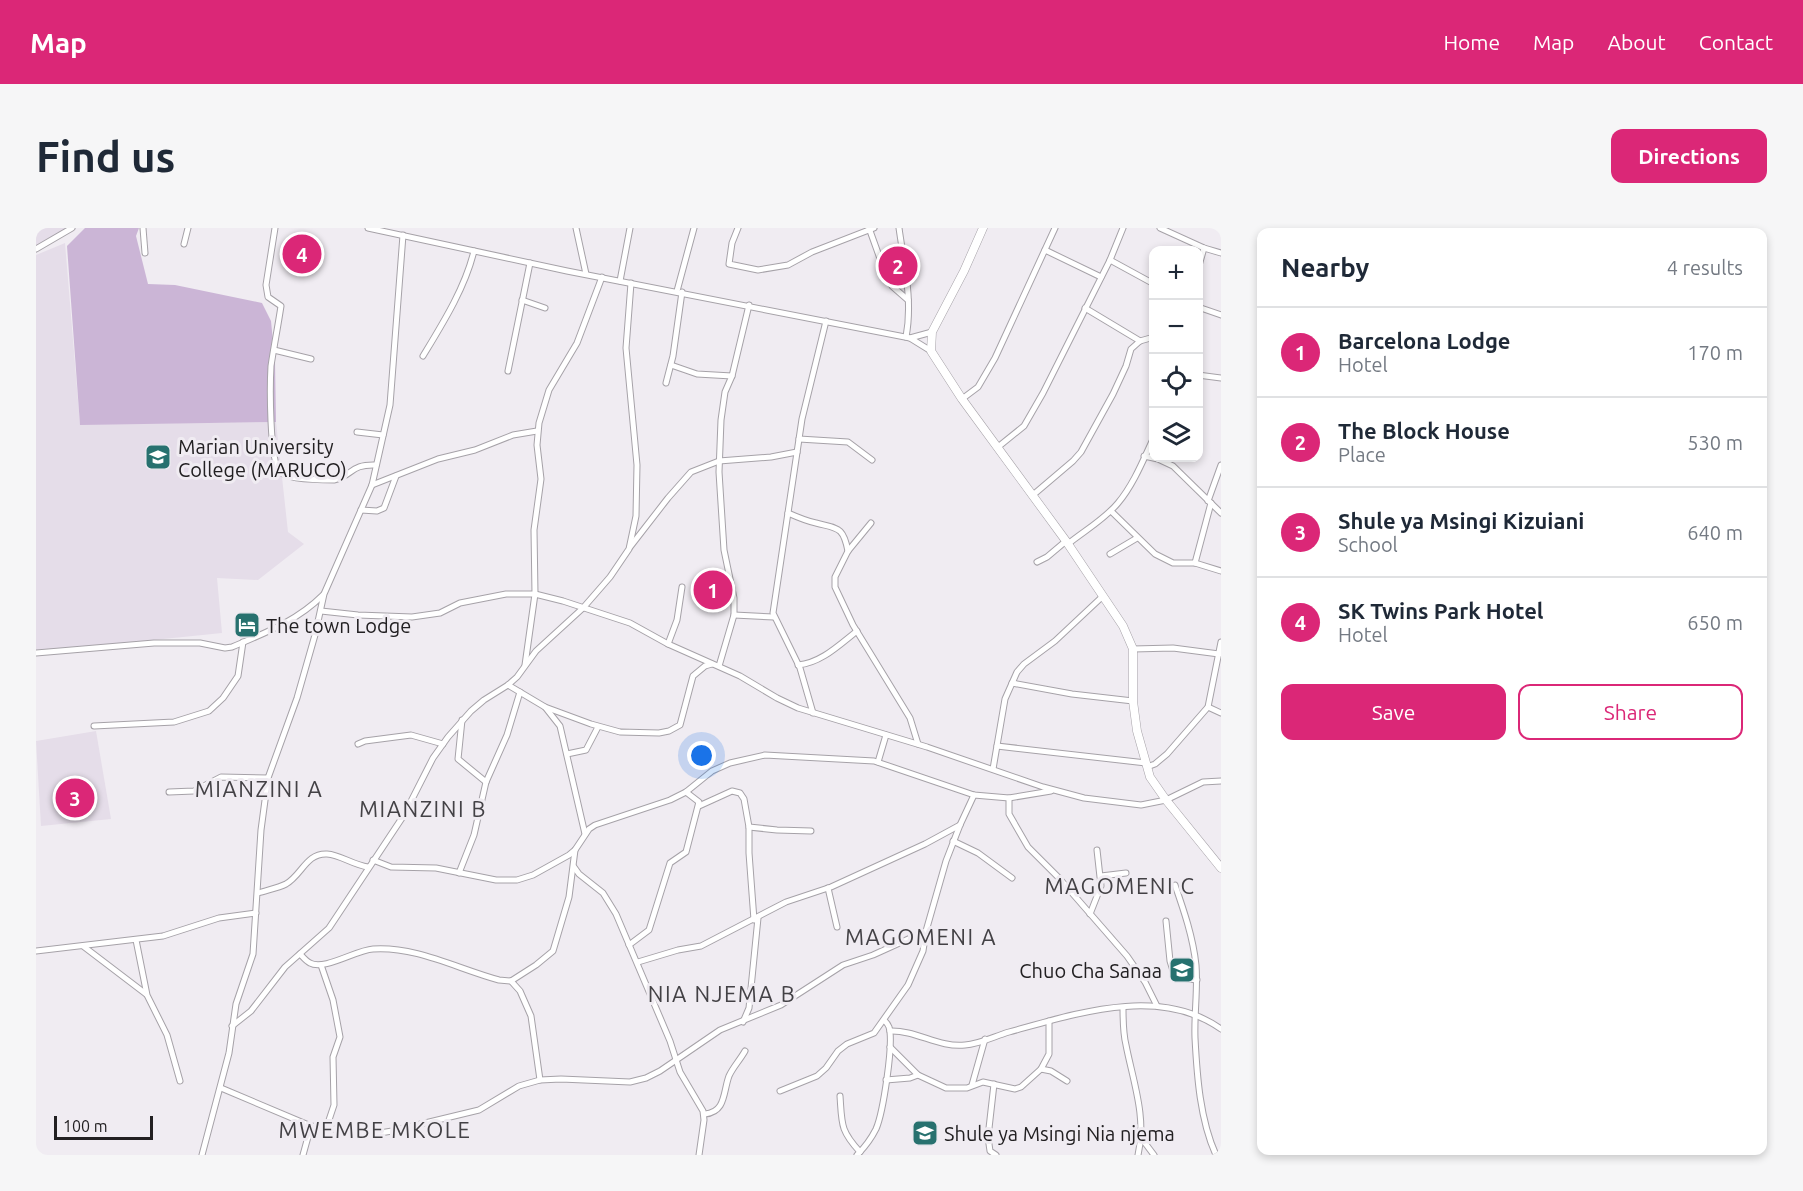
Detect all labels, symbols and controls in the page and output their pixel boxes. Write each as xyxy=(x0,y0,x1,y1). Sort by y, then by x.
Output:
text: Map xyxy=(30,27,87,58)
text: Home xyxy=(1443,30,1500,54)
text: Map xyxy=(1533,30,1574,54)
text: About xyxy=(1607,30,1666,54)
text: Contact xyxy=(1699,30,1773,54)
button: Directions xyxy=(1611,129,1767,183)
text: Find us xyxy=(36,133,175,180)
pin: 4 xyxy=(282,231,322,276)
pin: 2 xyxy=(878,243,918,288)
map controls xyxy=(1149,246,1203,462)
button: + xyxy=(1149,246,1203,300)
text: Nearby xyxy=(1281,253,1369,282)
text: 4 results xyxy=(1667,256,1743,279)
button: − xyxy=(1149,300,1203,354)
text: Barcelona Lodge xyxy=(1338,328,1511,353)
text: 1 xyxy=(1295,341,1306,364)
text: 170 m xyxy=(1687,341,1743,364)
text: Hotel xyxy=(1338,353,1388,376)
button: locate xyxy=(1149,354,1203,408)
button: layers xyxy=(1149,408,1203,462)
text: The Block House xyxy=(1338,418,1510,443)
text: 2 xyxy=(1295,431,1306,454)
text: 530 m xyxy=(1687,431,1743,454)
place label: Marian University College (MARUCO) xyxy=(178,435,347,481)
school or university icon: Marian University College (MARUCO) xyxy=(143,442,173,472)
text: Place xyxy=(1338,443,1386,466)
text: Shule ya Msingi Kizuiani xyxy=(1338,508,1584,533)
text: 3 xyxy=(1295,521,1306,544)
text: 640 m xyxy=(1687,521,1743,544)
text: School xyxy=(1338,533,1398,556)
pin: 1 xyxy=(694,568,732,613)
text: SK Twins Park Hotel xyxy=(1338,598,1543,623)
hotel icon: The town Lodge xyxy=(232,610,262,640)
text: 4 xyxy=(1295,611,1306,634)
text: 650 m xyxy=(1687,611,1743,634)
place label: The town Lodge xyxy=(266,614,411,637)
text: Hotel xyxy=(1338,623,1388,646)
button: Save xyxy=(1281,684,1506,740)
button: Share xyxy=(1518,684,1743,740)
your location xyxy=(687,741,716,770)
pin: 3 xyxy=(56,776,94,820)
district label: MIANZINI A xyxy=(195,776,323,801)
district label: MIANZINI B xyxy=(359,796,487,821)
district label: MAGOMENI C xyxy=(1044,873,1196,898)
district label: MAGOMENI A xyxy=(845,924,997,949)
school or university icon: Chuo Cha Sanaa xyxy=(1167,955,1197,985)
place label: Chuo Cha Sanaa xyxy=(1019,959,1162,982)
district label: NIA NJEMA B xyxy=(648,981,796,1006)
scale bar xyxy=(54,1113,153,1140)
text: 100 m xyxy=(63,1117,108,1135)
district label: MWEMBE MKOLE xyxy=(279,1117,471,1142)
school or university icon: Shule ya Msingi Nia njema xyxy=(910,1118,940,1148)
place label: Shule ya Msingi Nia njema xyxy=(944,1122,1175,1145)

